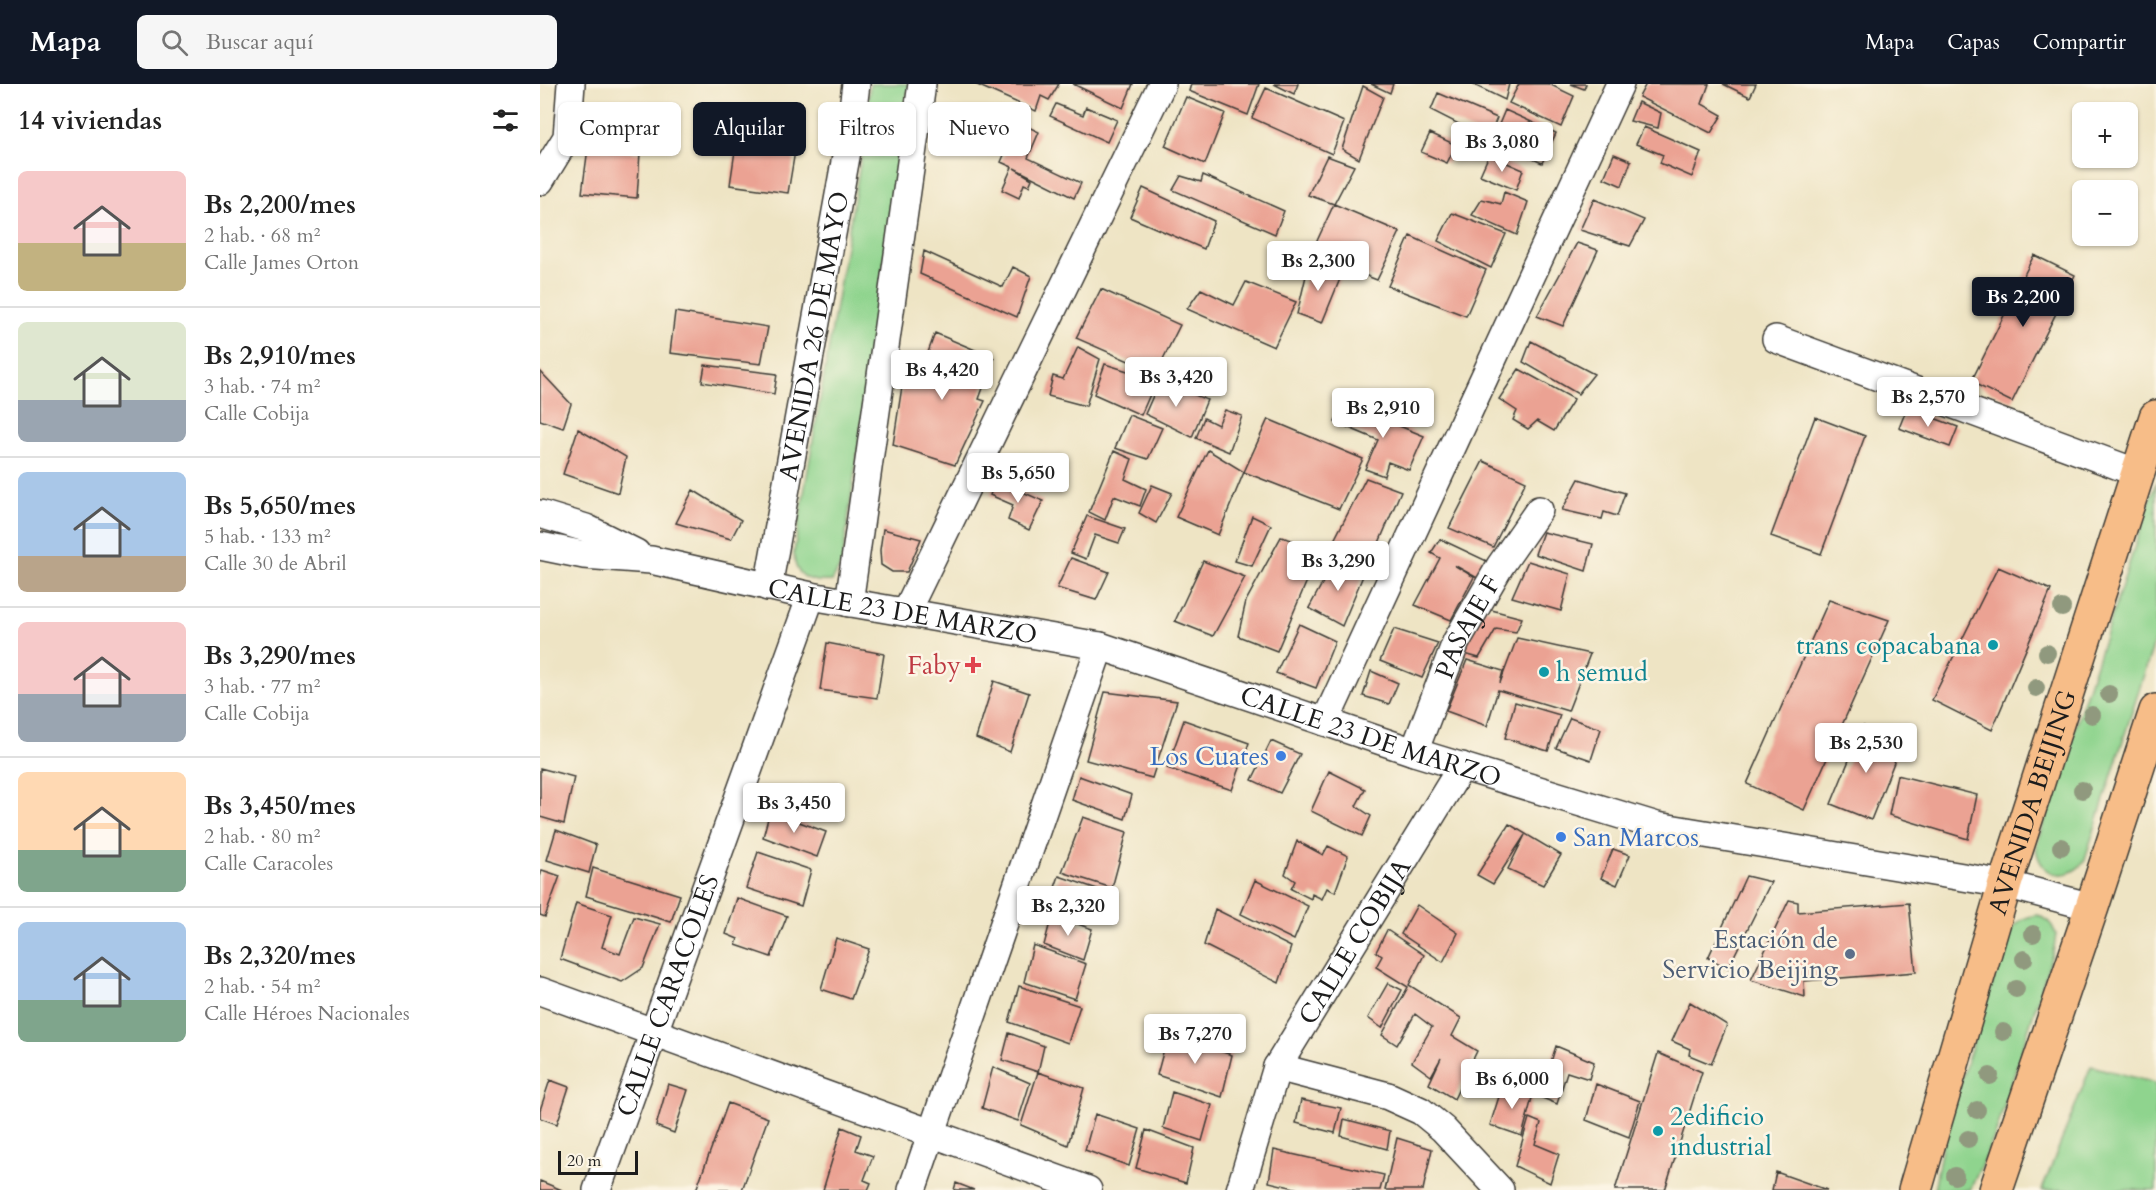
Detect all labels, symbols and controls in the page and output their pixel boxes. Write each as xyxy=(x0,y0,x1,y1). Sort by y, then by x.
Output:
search box xyxy=(137,15,557,69)
text: Mapa xyxy=(30,23,101,61)
icon: search xyxy=(158,26,191,59)
text: Buscar aquí xyxy=(206,27,313,57)
text: Mapa xyxy=(1865,28,1914,57)
text: Capas xyxy=(1947,28,2000,57)
text: Compartir xyxy=(2033,28,2126,57)
chip: Comprar xyxy=(558,102,681,156)
chip: Alquilar xyxy=(693,102,806,156)
chip: Filtros xyxy=(818,102,916,156)
chip: Nuevo xyxy=(928,102,1031,156)
map controls xyxy=(2072,102,2138,246)
button: + xyxy=(2072,102,2138,168)
text: 14 viviendas xyxy=(18,103,162,138)
icon: filters xyxy=(489,104,522,137)
pin: Bs 3,080 xyxy=(1440,122,1564,173)
text: Bs 3,080 xyxy=(1465,128,1539,155)
button: − xyxy=(2072,180,2138,246)
text: Bs 2,200/mes xyxy=(204,187,356,222)
street label: AVENIDA 26 DE MAYO xyxy=(770,188,857,484)
icon: home xyxy=(66,195,138,267)
text: 2 hab. · 68 m² xyxy=(204,222,320,249)
pin: Bs 2,300 xyxy=(1256,241,1380,292)
text: Bs 2,300 xyxy=(1281,247,1355,274)
text: Calle James Orton xyxy=(204,249,359,276)
pin: Bs 2,200 xyxy=(1961,277,2085,328)
text: Bs 2,200 xyxy=(1986,283,2060,310)
text: Bs 2,910/mes xyxy=(204,338,356,373)
icon: home xyxy=(66,346,138,418)
pin: Bs 4,420 xyxy=(880,350,1004,401)
text: Bs 4,420 xyxy=(905,356,979,383)
pin: Bs 3,420 xyxy=(1114,357,1238,408)
text: Bs 3,420 xyxy=(1139,363,1213,390)
text: 3 hab. · 74 m² xyxy=(204,373,320,400)
pin: Bs 2,570 xyxy=(1866,377,1990,428)
text: Bs 2,570 xyxy=(1891,383,1965,410)
pin: Bs 2,910 xyxy=(1321,388,1445,439)
text: Bs 2,910 xyxy=(1346,394,1420,421)
text: Calle Cobija xyxy=(204,400,309,427)
pin: Bs 5,650 xyxy=(956,453,1080,504)
text: Bs 5,650 xyxy=(981,459,1055,486)
text: Bs 5,650/mes xyxy=(204,488,356,523)
icon: home xyxy=(66,496,138,568)
text: 5 hab. · 133 m² xyxy=(204,523,331,550)
pin: Bs 3,290 xyxy=(1276,541,1400,592)
text: Bs 3,290 xyxy=(1301,547,1375,574)
text: Calle 30 de Abril xyxy=(204,550,347,577)
street label: CALLE 23 DE MARZO xyxy=(765,569,1040,652)
street label: PASAJE F xyxy=(1426,569,1508,684)
place label: trans copacabana xyxy=(1796,628,1981,663)
text: Bs 3,290/mes xyxy=(204,638,356,673)
marker: trans copacabana xyxy=(1986,638,2000,652)
icon: home xyxy=(66,646,138,718)
place label: Faby xyxy=(907,648,961,683)
place label: h semud xyxy=(1556,655,1648,690)
marker: Faby xyxy=(966,658,980,672)
marker: h semud xyxy=(1537,665,1551,679)
text: 3 hab. · 77 m² xyxy=(204,673,320,700)
street label: CALLE 23 DE MARZO xyxy=(1236,677,1506,795)
street label: AVENIDA BEIJING xyxy=(1979,685,2084,919)
text: Calle Cobija xyxy=(204,700,309,727)
pin: Bs 2,530 xyxy=(1804,723,1928,774)
text: Bs 2,530 xyxy=(1829,729,1903,756)
place label: Los Cuates xyxy=(1149,739,1269,774)
marker: Los Cuates xyxy=(1274,749,1288,763)
pin: Bs 3,450 xyxy=(732,783,856,834)
text: Bs 3,450/mes xyxy=(204,788,356,823)
text: Bs 3,450 xyxy=(757,789,831,816)
icon: home xyxy=(66,796,138,868)
place label: San Marcos xyxy=(1573,820,1699,855)
text: 2 hab. · 80 m² xyxy=(204,823,320,850)
marker: San Marcos xyxy=(1554,830,1568,844)
text: Calle Caracoles xyxy=(204,850,333,877)
street label: CALLE COBIJA xyxy=(1290,851,1419,1031)
street label: CALLE CARACOLES xyxy=(607,869,727,1121)
pin: Bs 2,320 xyxy=(1006,886,1130,937)
text: Bs 2,320 xyxy=(1031,892,1105,919)
place label: Estación de Servicio Beijing xyxy=(1662,922,1838,987)
text: Bs 2,320/mes xyxy=(204,938,356,973)
icon: home xyxy=(66,946,138,1018)
marker: Estación de Servicio Beijing xyxy=(1843,947,1857,961)
text: 2 hab. · 54 m² xyxy=(204,973,320,1000)
text: Calle Héroes Nacionales xyxy=(204,1000,410,1027)
pin: Bs 7,270 xyxy=(1133,1014,1257,1065)
text: Bs 7,270 xyxy=(1158,1020,1232,1047)
pin: Bs 6,000 xyxy=(1450,1059,1574,1110)
text: Bs 6,000 xyxy=(1475,1065,1549,1092)
place label: 2edificio industrial xyxy=(1670,1099,1772,1164)
marker: 2edificio industrial xyxy=(1651,1124,1665,1138)
scale bar xyxy=(558,1148,638,1176)
text: 20 m xyxy=(567,1150,601,1172)

